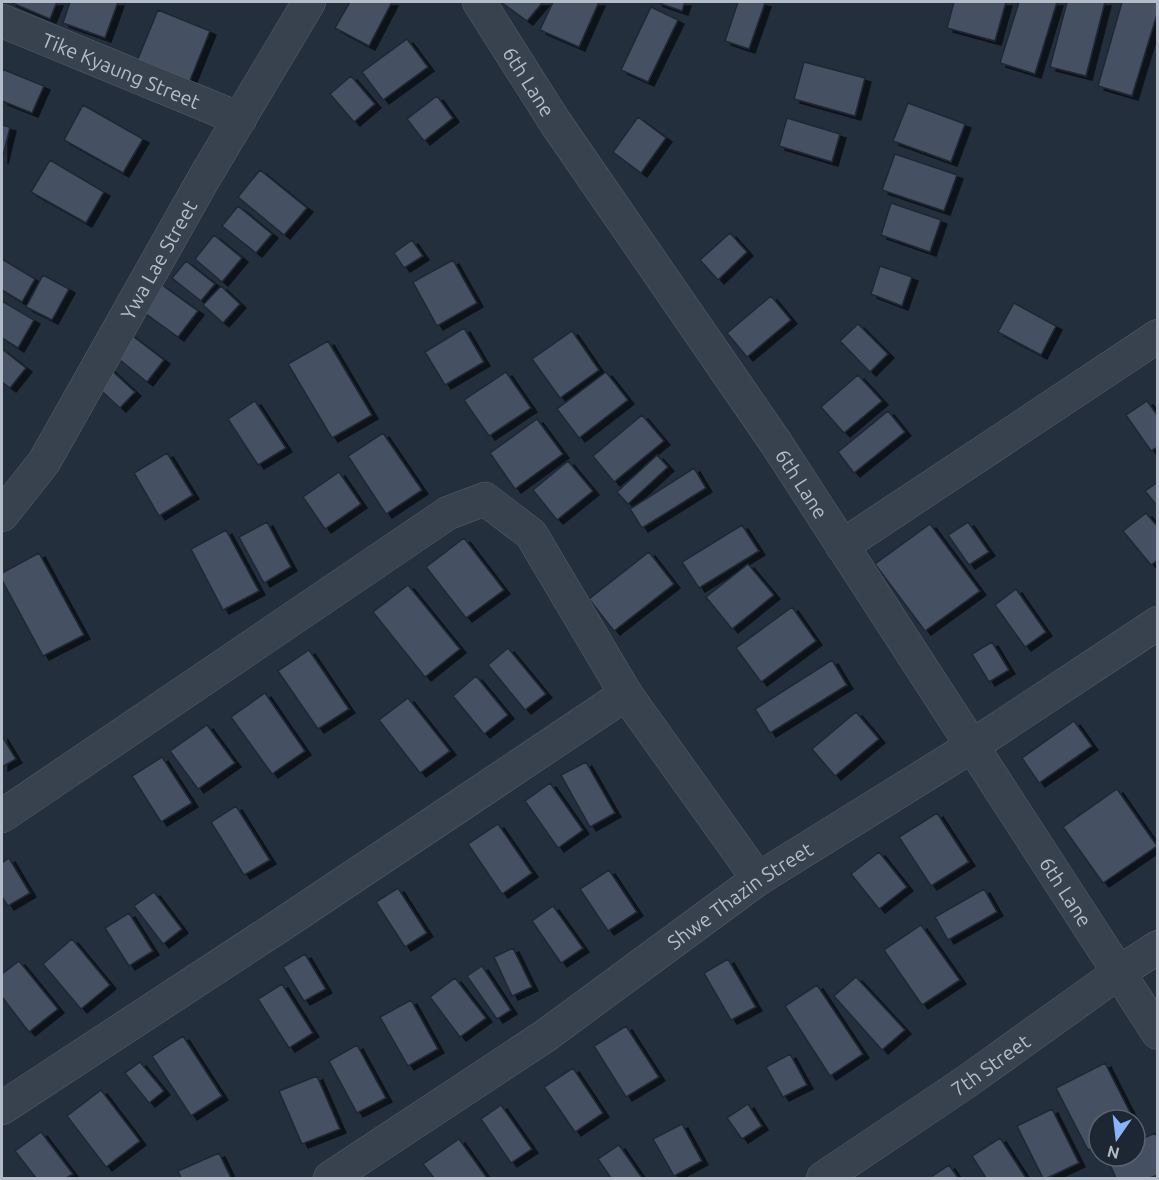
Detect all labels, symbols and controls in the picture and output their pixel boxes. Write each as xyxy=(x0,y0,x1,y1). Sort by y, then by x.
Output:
street label: Tike Kyaung Street xyxy=(39,27,204,113)
street label: 6th Lane xyxy=(499,42,560,121)
street label: Ywa Lae Street xyxy=(115,195,201,324)
street label: 6th Lane xyxy=(771,444,833,523)
street label: Shwe Thazin Street xyxy=(662,837,817,954)
street label: 6th Lane xyxy=(1035,852,1097,930)
street label: 7th Street xyxy=(946,1029,1034,1100)
north arrow xyxy=(1087,1108,1147,1168)
text: N xyxy=(1105,1142,1121,1163)

